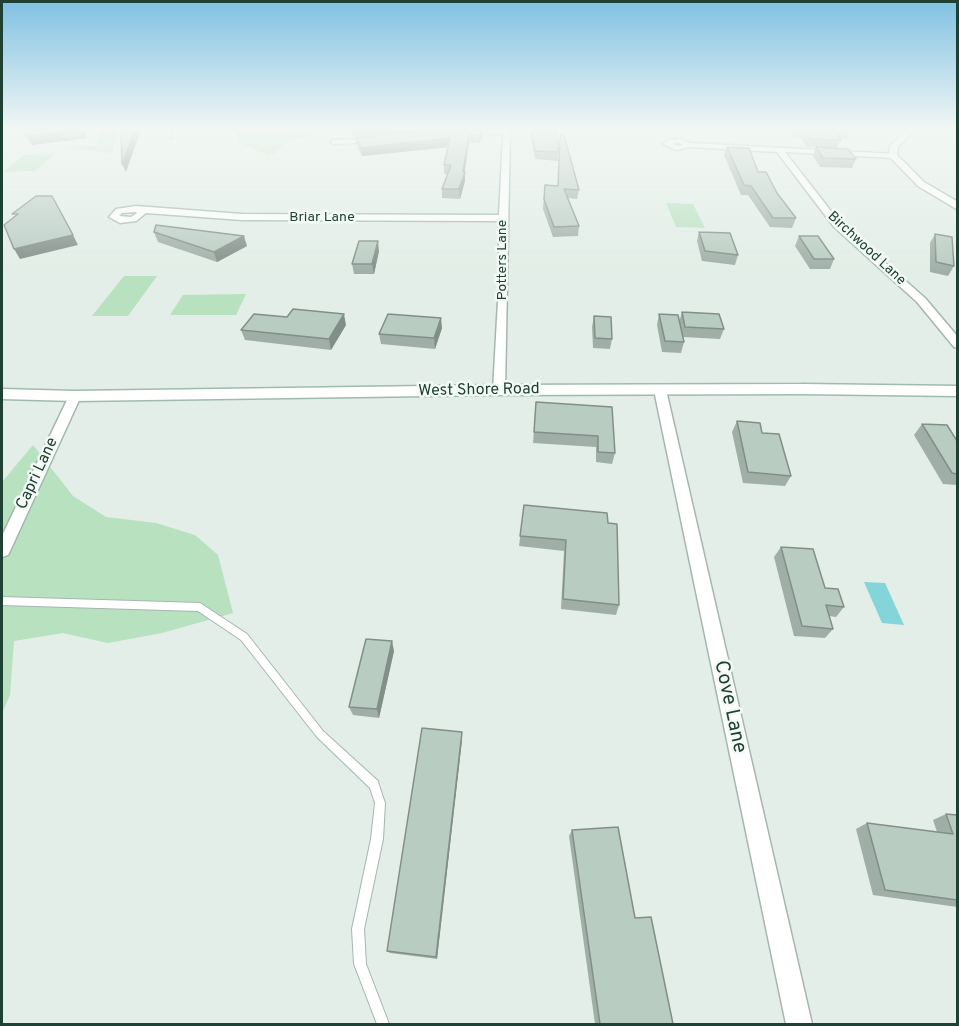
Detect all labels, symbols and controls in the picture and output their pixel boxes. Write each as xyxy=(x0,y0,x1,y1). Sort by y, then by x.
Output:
street label: Birchwood Lane xyxy=(823,209,909,289)
street label: Briar Lane xyxy=(289,210,355,226)
street label: Potters Lane xyxy=(495,220,511,300)
street label: West Shore Road xyxy=(418,380,540,402)
street label: Capri Lane xyxy=(13,435,63,513)
street label: Cove Lane xyxy=(707,659,751,755)

